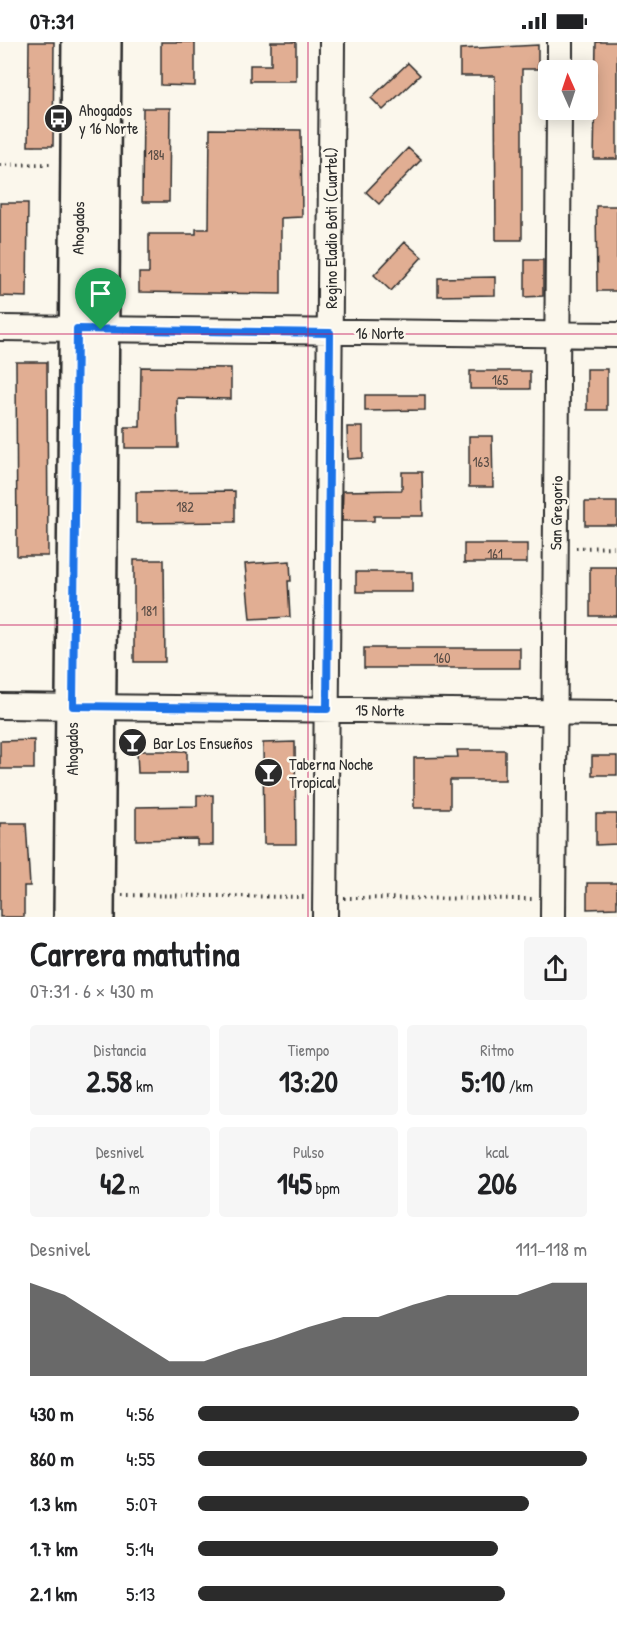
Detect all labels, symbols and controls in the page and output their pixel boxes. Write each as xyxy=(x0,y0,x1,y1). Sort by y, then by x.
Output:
text: 07:31 xyxy=(30,6,74,36)
north arrow xyxy=(538,60,598,120)
map controls xyxy=(538,60,598,120)
place label: Ahogados y 16 Norte xyxy=(79,99,139,139)
bus stop icon: Ahogados y 16 Norte xyxy=(42,103,74,135)
house number: 184 xyxy=(148,145,164,164)
street label: Regino Eladio Boti (Cuartel) xyxy=(320,147,342,309)
street label: Ahogados xyxy=(67,201,89,255)
pin xyxy=(75,268,126,330)
icon: arrive xyxy=(84,277,117,310)
street label: 16 Norte xyxy=(356,322,405,344)
house number: 165 xyxy=(492,370,508,389)
house number: 163 xyxy=(473,452,489,471)
street label: San Gregorio xyxy=(544,475,568,550)
house number: 182 xyxy=(176,497,194,516)
house number: 161 xyxy=(487,544,503,563)
house number: 181 xyxy=(141,601,157,620)
house number: 160 xyxy=(434,648,450,667)
street label: 15 Norte xyxy=(355,699,405,721)
street label: Ahogados xyxy=(61,722,83,776)
bar icon: Bar Los Ensueños xyxy=(116,727,148,759)
place label: Bar Los Ensueños xyxy=(153,732,253,754)
place label: Taberna Noche Tropical xyxy=(289,753,374,793)
bar icon: Taberna Noche Tropical xyxy=(252,757,284,789)
text: Carrera matutina xyxy=(30,932,239,976)
button: share xyxy=(524,937,587,1000)
text: 07:31 · 6 × 430 m xyxy=(30,977,154,1004)
text: Distancia xyxy=(94,1039,146,1061)
text: Tiempo xyxy=(288,1039,329,1061)
text: Ritmo xyxy=(480,1039,514,1061)
text: 2.58 xyxy=(86,1061,132,1101)
text: 13:20 xyxy=(279,1061,338,1101)
text: 5:10 xyxy=(461,1061,505,1101)
text: km xyxy=(132,1075,154,1097)
text: /km xyxy=(505,1075,533,1097)
text: Desnivel xyxy=(96,1141,144,1163)
text: Pulso xyxy=(293,1141,324,1163)
text: kcal xyxy=(485,1141,509,1163)
text: 42 xyxy=(100,1163,125,1203)
text: 145 xyxy=(277,1163,312,1203)
text: 206 xyxy=(477,1163,517,1203)
text: m xyxy=(125,1177,140,1199)
text: bpm xyxy=(312,1177,340,1199)
text: Desnivel xyxy=(30,1235,90,1262)
text: 111–118 m xyxy=(515,1235,587,1262)
text: 430 m xyxy=(30,1400,74,1427)
text: 4:56 xyxy=(126,1400,155,1427)
text: 860 m xyxy=(30,1445,74,1472)
text: 4:55 xyxy=(126,1445,155,1472)
text: 1.3 km xyxy=(30,1490,77,1517)
text: 5:07 xyxy=(126,1490,158,1517)
text: 1.7 km xyxy=(30,1535,78,1562)
text: 5:14 xyxy=(126,1535,154,1562)
text: 2.1 km xyxy=(30,1580,77,1607)
text: 5:13 xyxy=(126,1580,155,1607)

